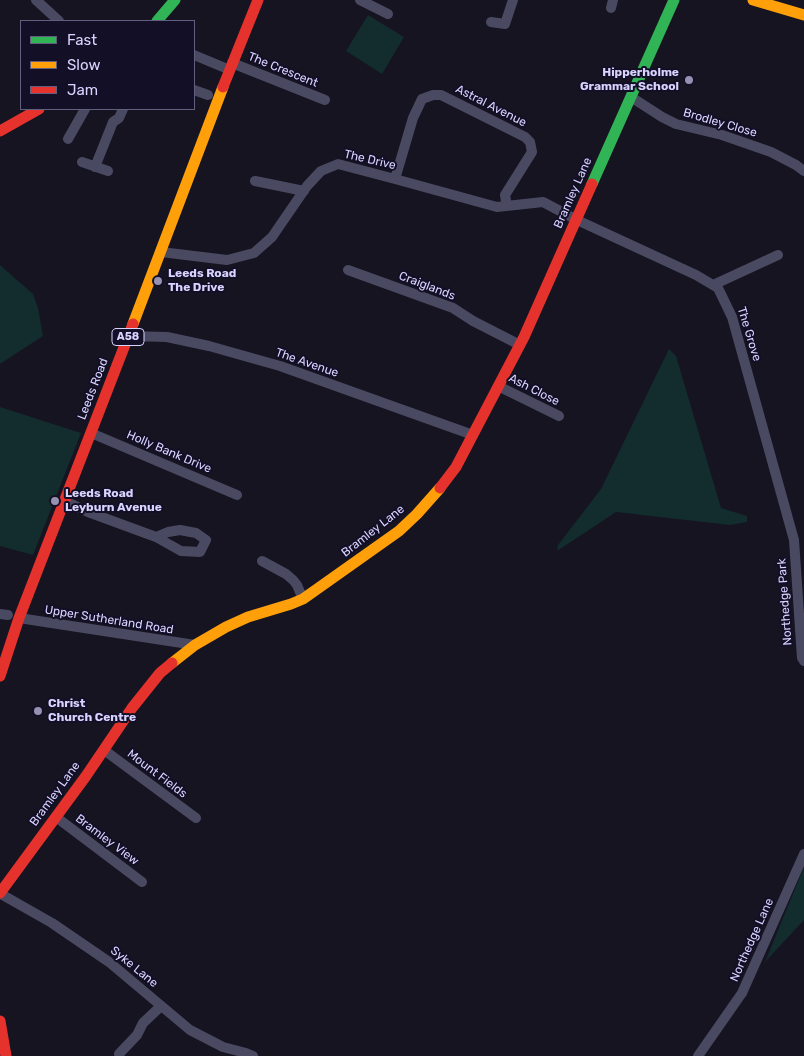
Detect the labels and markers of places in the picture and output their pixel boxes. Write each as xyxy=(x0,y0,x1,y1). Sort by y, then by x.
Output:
place label: Hipperholme Grammar School xyxy=(580,66,679,94)
marker: Hipperholme Grammar School xyxy=(683,74,695,86)
place label: Leeds Road The Drive xyxy=(168,267,236,295)
marker: Leeds Road The Drive xyxy=(152,275,164,287)
place label: Leeds Road Leyburn Avenue xyxy=(65,487,162,515)
marker: Leeds Road Leyburn Avenue xyxy=(49,495,61,507)
place label: Christ Church Centre xyxy=(48,697,136,725)
marker: Christ Church Centre xyxy=(32,705,44,717)

